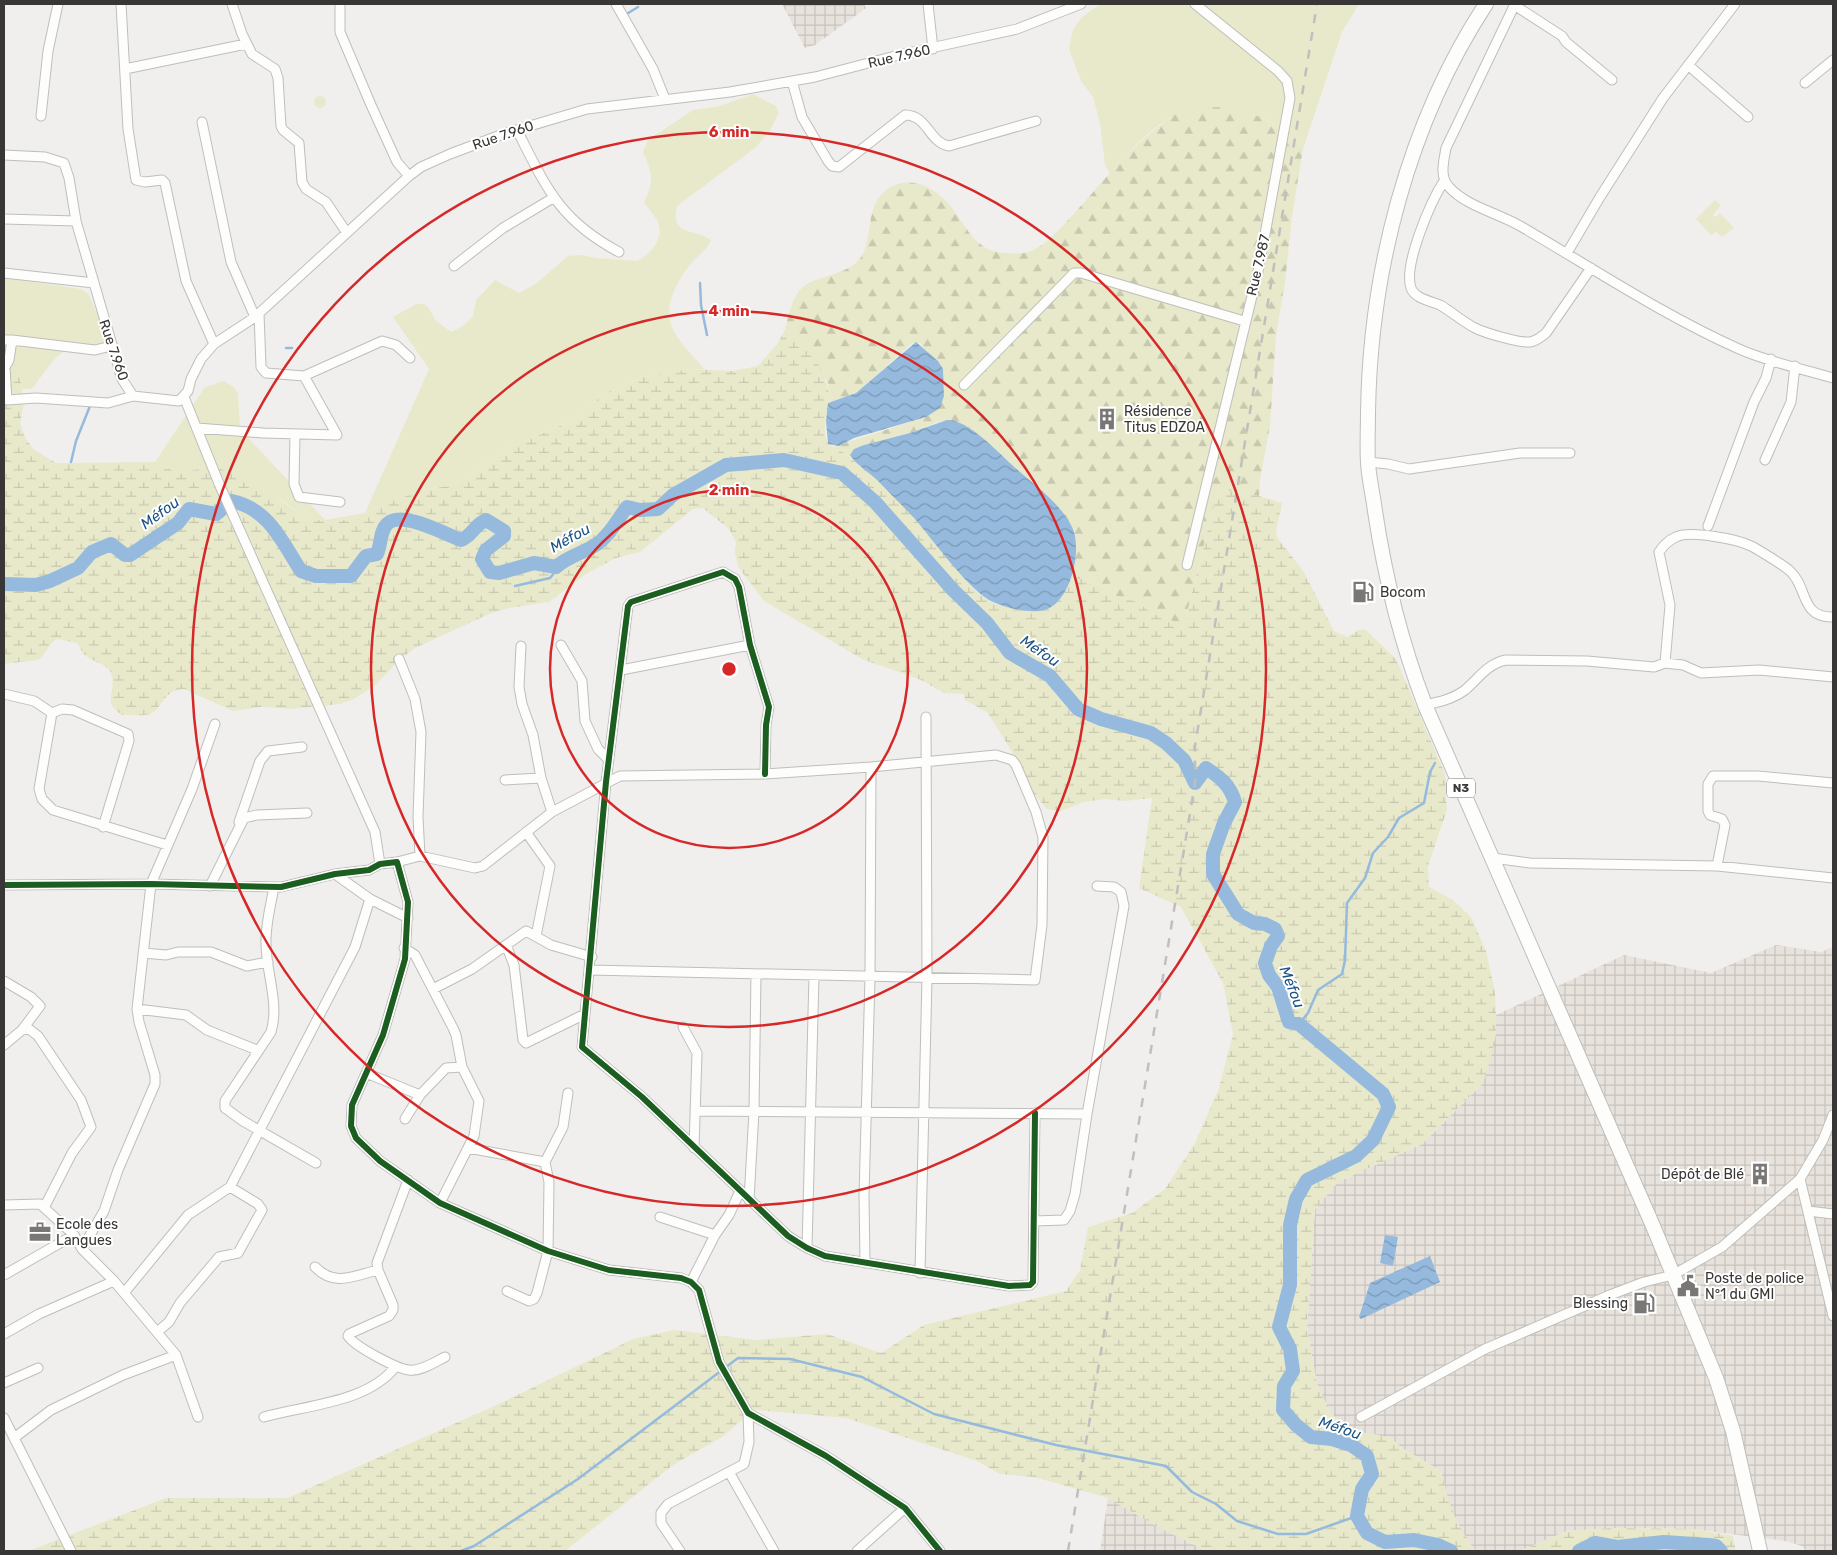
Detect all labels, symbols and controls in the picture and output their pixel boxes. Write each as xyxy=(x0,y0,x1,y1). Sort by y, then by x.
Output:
street label: Rue 7.960 xyxy=(866,41,932,72)
street label: Rue 7.960 xyxy=(470,117,536,154)
text: 6 min xyxy=(709,123,749,141)
street label: Rue 7.987 xyxy=(1243,233,1274,297)
text: 4 min xyxy=(708,302,750,320)
street label: Rue 7.960 xyxy=(95,317,132,383)
place label: Résidence Titus EDZOA xyxy=(1124,403,1206,436)
building icon: Résidence Titus EDZOA xyxy=(1094,406,1120,432)
text: 2 min xyxy=(709,481,749,499)
water label: Méfou xyxy=(137,493,183,533)
water label: Méfou xyxy=(547,520,593,556)
fuel station icon: Bocom xyxy=(1350,579,1376,605)
place label: Bocom xyxy=(1380,584,1426,601)
water label: Méfou xyxy=(1017,631,1063,671)
centre of rings xyxy=(720,660,738,678)
road number: N3 xyxy=(1447,778,1475,798)
water label: Méfou xyxy=(1276,963,1308,1011)
building icon: Dépôt de Blé xyxy=(1747,1161,1773,1187)
place label: Dépôt de Blé xyxy=(1661,1166,1744,1183)
place label: Ecole des Langues xyxy=(56,1216,118,1249)
office icon: Ecole des Langues xyxy=(27,1219,53,1245)
place label: Poste de police N°1 du GMI xyxy=(1705,1270,1804,1303)
public building icon: Poste de police N°1 du GMI xyxy=(1675,1273,1701,1299)
fuel station icon: Blessing xyxy=(1631,1290,1657,1316)
place label: Blessing xyxy=(1573,1295,1628,1312)
water label: Méfou xyxy=(1317,1412,1363,1444)

